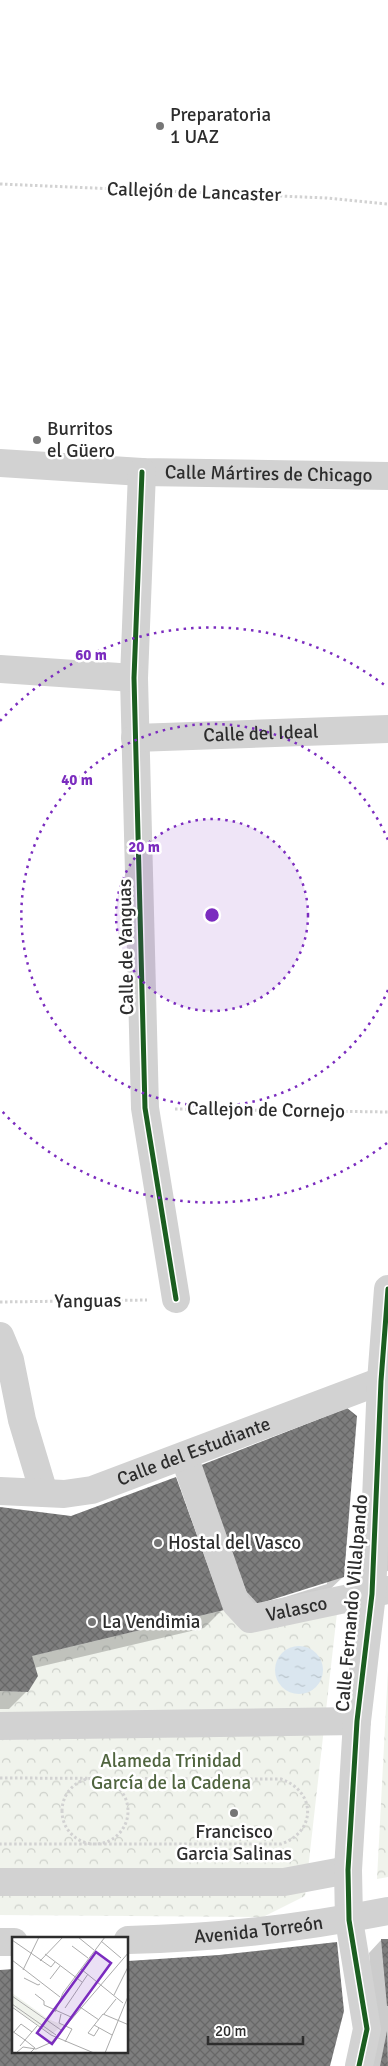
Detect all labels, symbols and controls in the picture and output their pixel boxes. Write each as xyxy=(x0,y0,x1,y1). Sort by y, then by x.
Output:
place label: Preparatoria 1 UAZ xyxy=(170,103,271,149)
marker: Preparatoria 1 UAZ xyxy=(154,120,166,132)
street label: Callejón de Lancaster xyxy=(106,177,282,207)
place label: Burritos el Güero xyxy=(47,417,115,463)
marker: Burritos el Güero xyxy=(31,434,43,446)
street label: Calle Mártires de Chicago xyxy=(165,460,373,488)
text: 60 m xyxy=(75,646,107,664)
street label: Calle del Ideal xyxy=(203,719,319,748)
text: 40 m xyxy=(61,771,93,789)
text: 20 m xyxy=(128,838,160,856)
street label: Calle de Yanguas xyxy=(113,879,139,1015)
centre of rings xyxy=(203,906,221,924)
street label: Callejon de Cornejo xyxy=(187,1097,345,1123)
street label: Yanguas xyxy=(54,1288,122,1314)
street label: Calle del Estudiante xyxy=(114,1412,274,1491)
street label: Calle Fernando Villalpando xyxy=(331,1493,373,1713)
place label: Hostal del Vasco xyxy=(168,1531,301,1555)
marker: Hostal del Vasco xyxy=(152,1537,164,1549)
street label: Valasco xyxy=(264,1591,330,1627)
place label: La Vendimia xyxy=(102,1610,200,1634)
marker: La Vendimia xyxy=(86,1616,98,1628)
park label: Alameda Trinidad García de la Cadena xyxy=(91,1749,251,1795)
marker: Francisco Garcia Salinas xyxy=(228,1807,240,1819)
place label: Francisco Garcia Salinas xyxy=(176,1820,292,1866)
street label: Avenida Torreón xyxy=(193,1911,325,1949)
inset map xyxy=(12,1937,129,2054)
scale bar xyxy=(208,2014,303,2046)
text: 20 m xyxy=(215,2022,246,2040)

